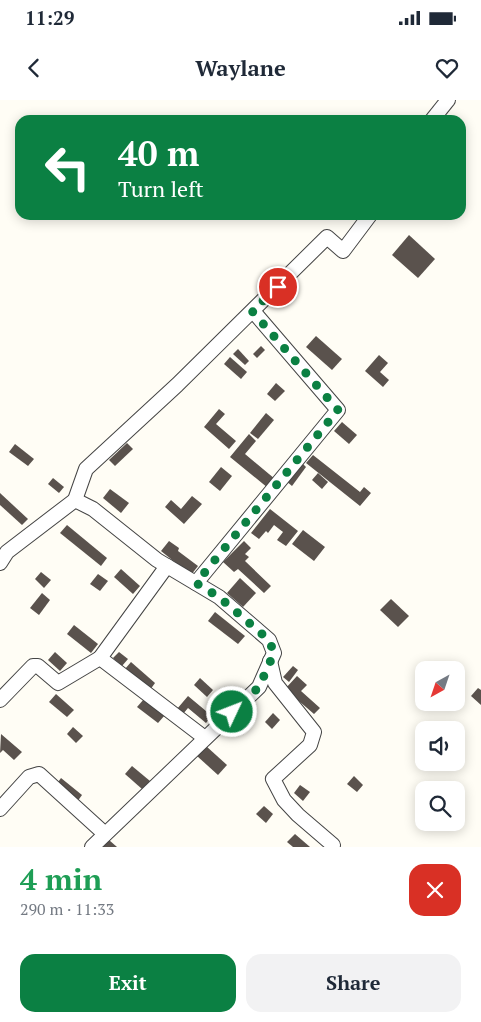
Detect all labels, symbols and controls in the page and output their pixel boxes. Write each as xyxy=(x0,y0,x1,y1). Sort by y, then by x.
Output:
text: 11:29 xyxy=(25,5,74,30)
text: Waylane xyxy=(195,53,286,82)
icon: back xyxy=(20,54,48,82)
icon: heart xyxy=(433,54,461,82)
text: 40 m xyxy=(118,130,199,176)
icon: left xyxy=(35,135,100,200)
text: Turn left xyxy=(118,174,204,203)
pin xyxy=(257,266,299,308)
icon: arrive xyxy=(264,273,292,301)
north arrow xyxy=(415,661,465,711)
map controls xyxy=(415,661,465,831)
position arrow xyxy=(205,685,257,737)
button: sound xyxy=(415,721,465,771)
button: search xyxy=(415,781,465,831)
text: 4 min xyxy=(20,859,102,899)
button: close xyxy=(409,864,461,916)
text: 290 m · 11:33 xyxy=(20,898,114,920)
button: Exit xyxy=(20,954,236,1012)
button: Share xyxy=(246,954,461,1012)

